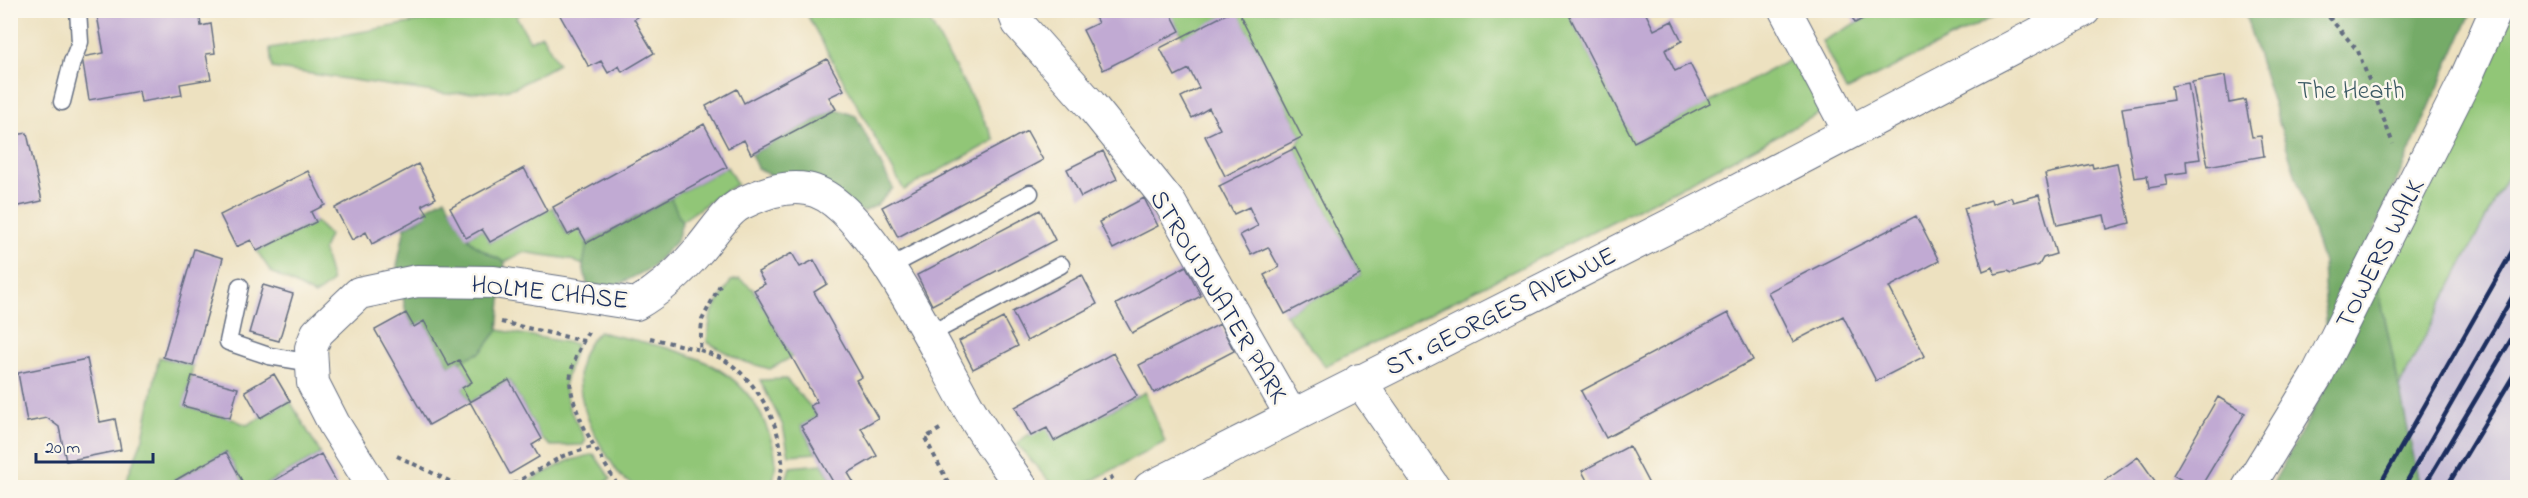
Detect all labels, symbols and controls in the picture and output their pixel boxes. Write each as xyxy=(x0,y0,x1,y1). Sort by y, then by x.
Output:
park label: The Heath xyxy=(2297,73,2405,111)
street label: TOWERS WALK xyxy=(2328,172,2436,336)
street label: STROUDWATER PARK xyxy=(1139,184,1296,412)
street label: ST. GEORGES AVENUE xyxy=(1379,238,1623,387)
street label: HOLME CHASE xyxy=(469,267,630,321)
scale bar xyxy=(36,426,153,464)
text: 20 m xyxy=(45,436,80,462)

